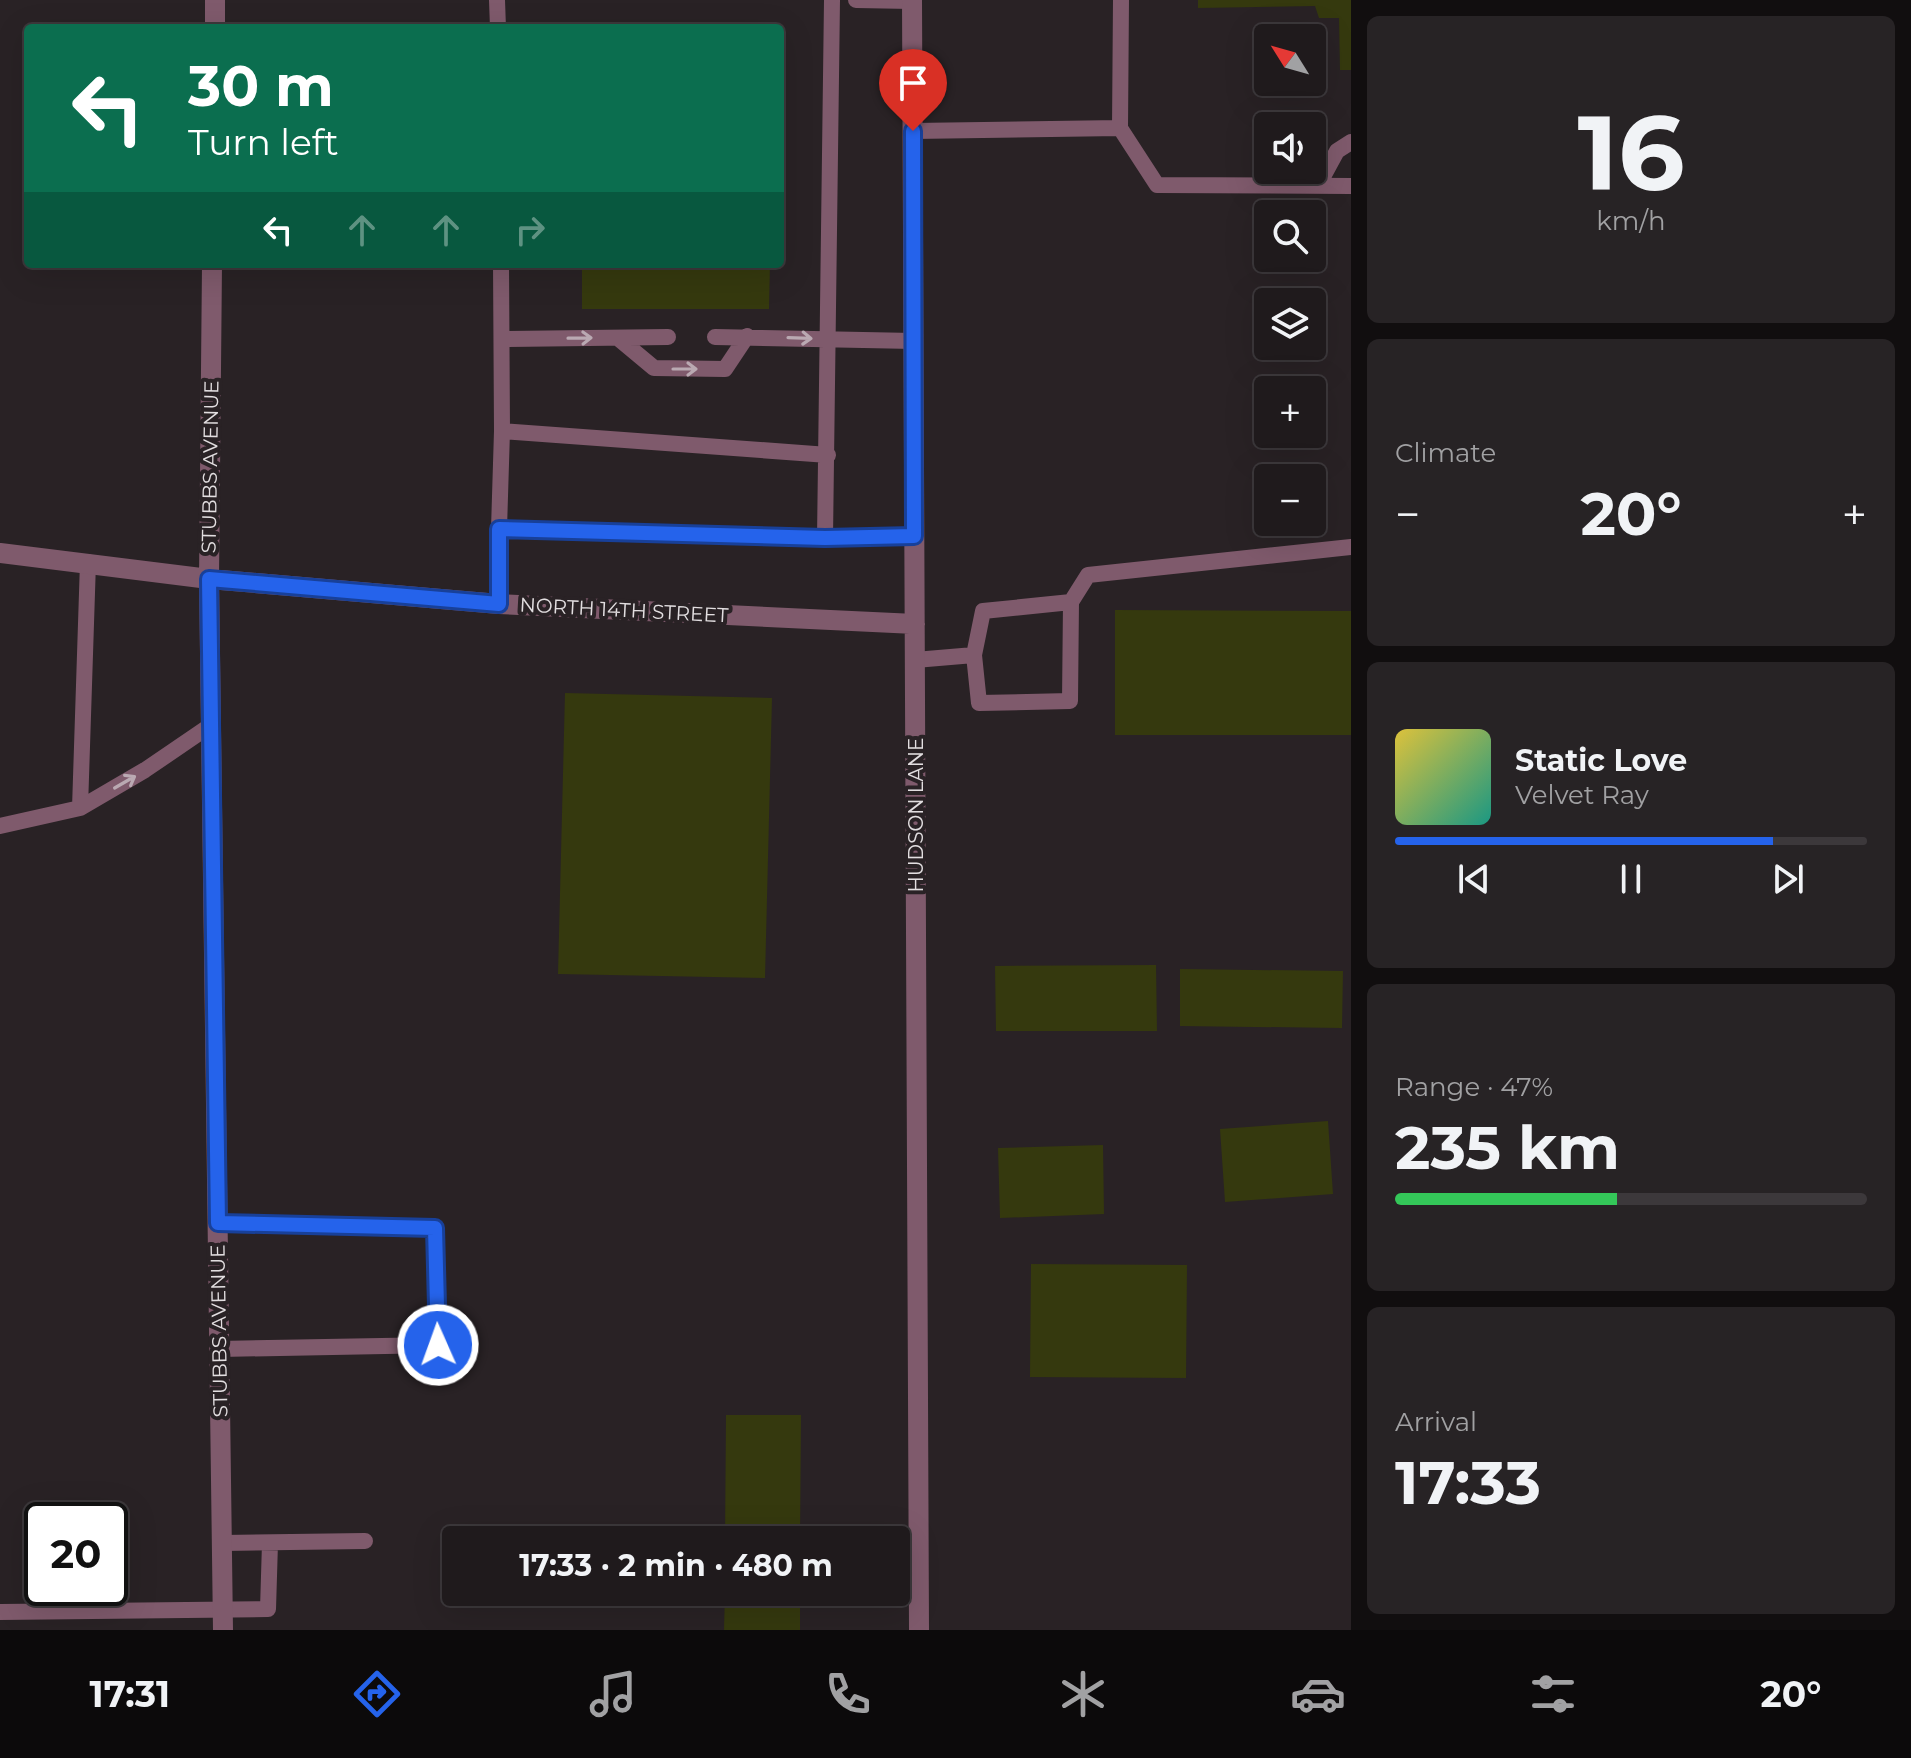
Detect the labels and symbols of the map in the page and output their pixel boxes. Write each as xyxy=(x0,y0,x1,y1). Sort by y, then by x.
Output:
north arrow xyxy=(1254,24,1326,96)
pin xyxy=(879,49,947,131)
one-way arrow xyxy=(566,330,593,346)
one-way arrow xyxy=(786,330,813,345)
one-way arrow xyxy=(671,361,698,376)
street label: STUBBS AVENUE xyxy=(196,380,224,554)
street label: NORTH 14TH STREET xyxy=(519,593,729,627)
street label: HUDSON LANE xyxy=(904,738,928,892)
one-way arrow xyxy=(113,774,136,790)
street label: STUBBS AVENUE xyxy=(205,1244,233,1418)
position arrow xyxy=(396,1303,480,1387)
speed limit sign: 20 xyxy=(24,1502,128,1606)

